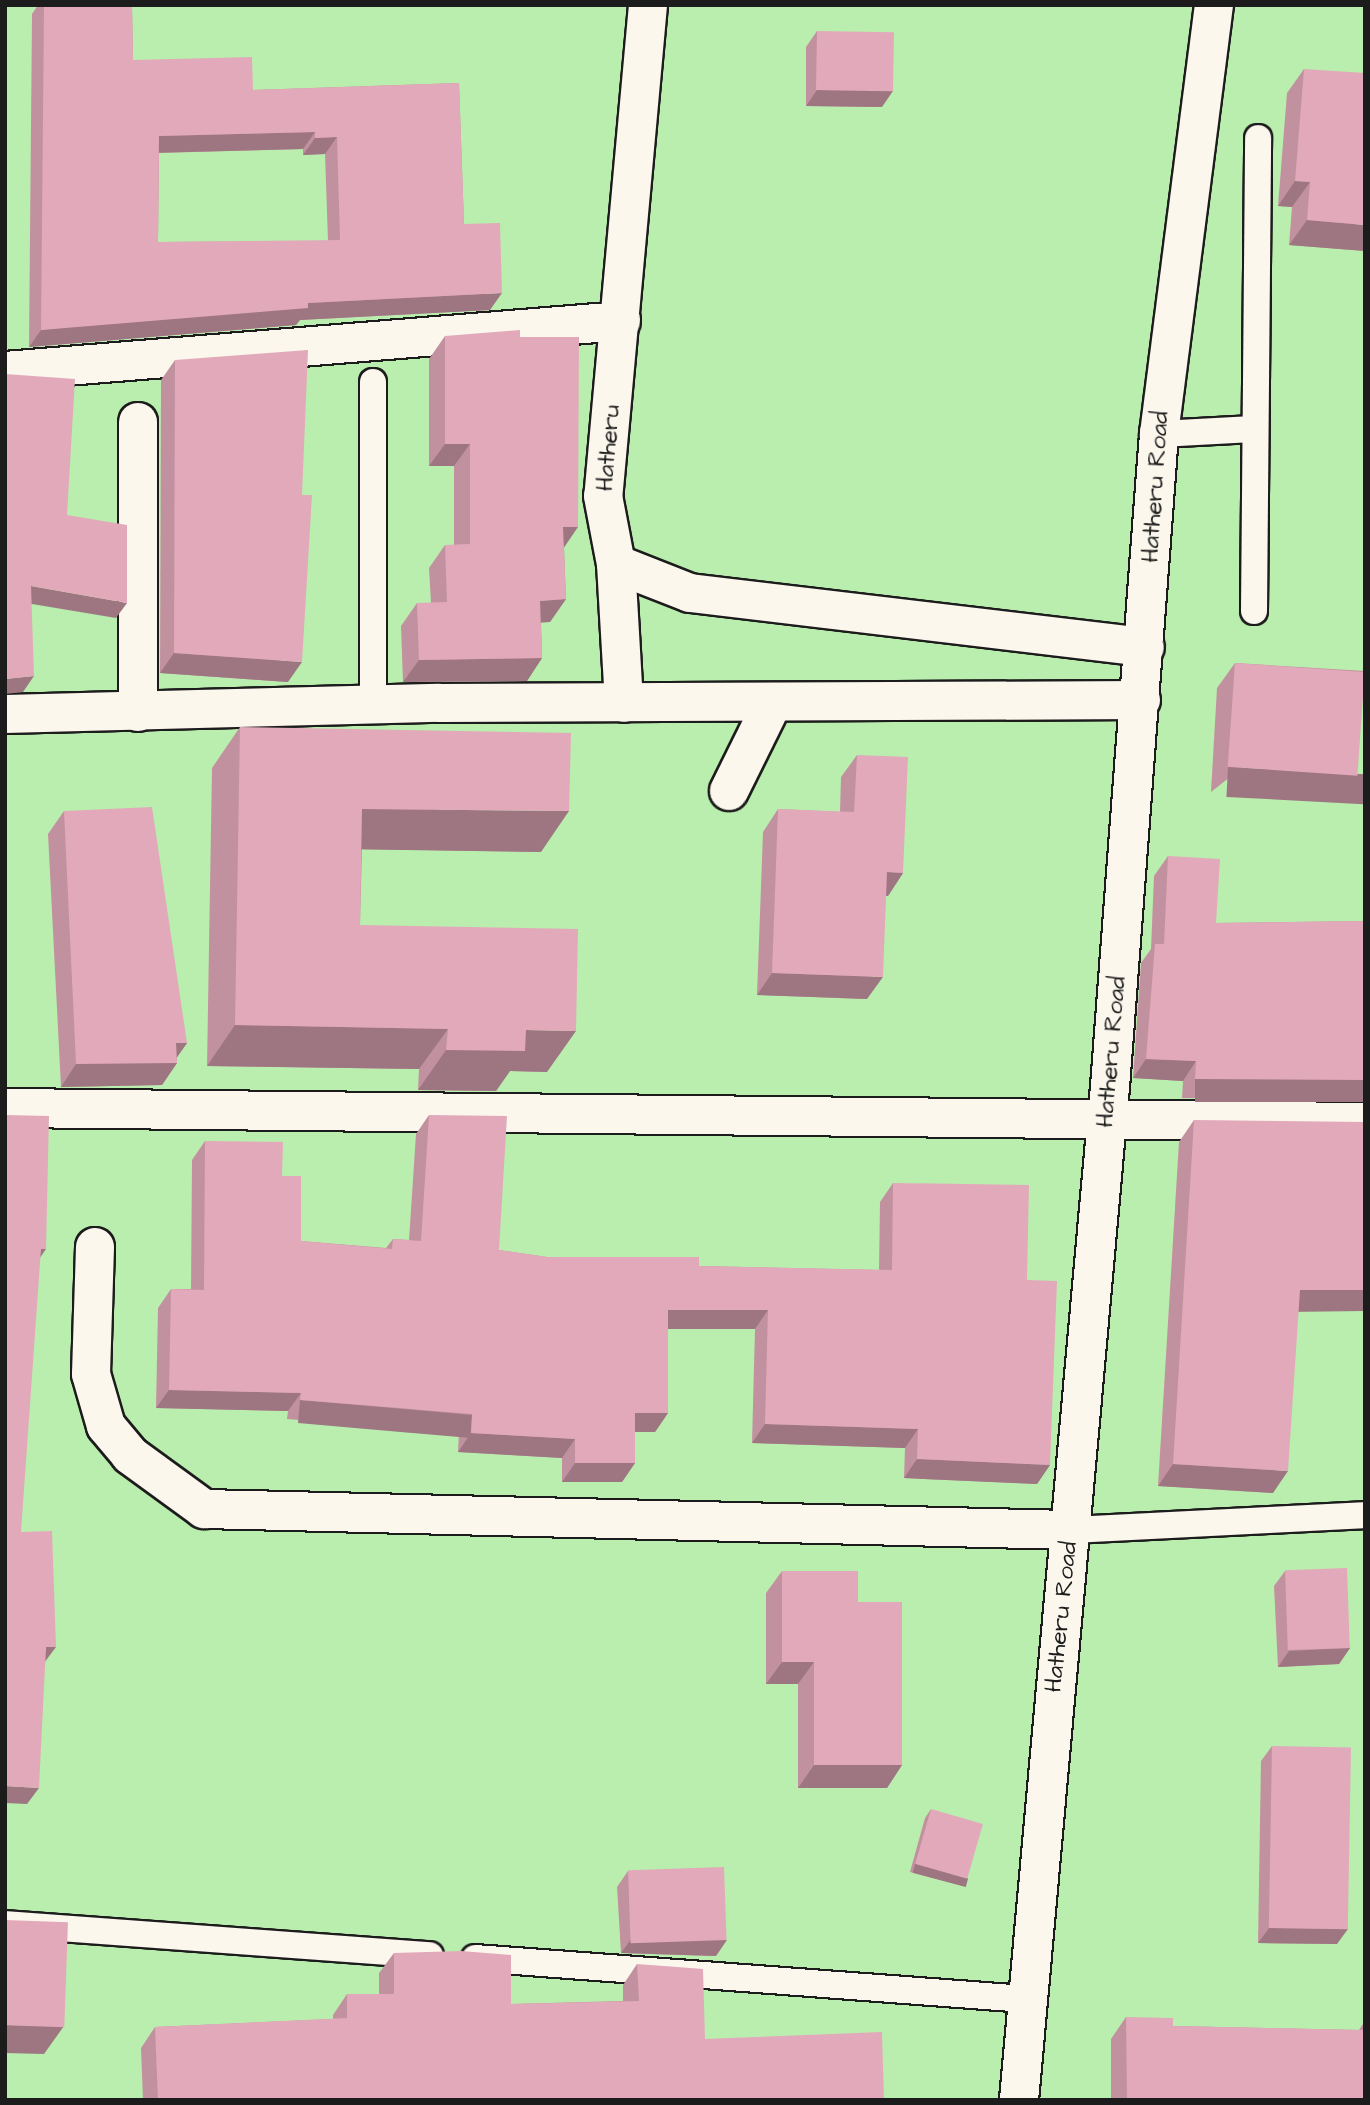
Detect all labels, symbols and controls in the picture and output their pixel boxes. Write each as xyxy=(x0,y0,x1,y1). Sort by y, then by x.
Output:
street label: Hatheru xyxy=(591,404,627,492)
street label: Hatheru Road xyxy=(1136,410,1176,564)
street label: Hatheru Road xyxy=(1091,975,1133,1129)
street label: Hatheru Road xyxy=(1040,1540,1084,1694)

